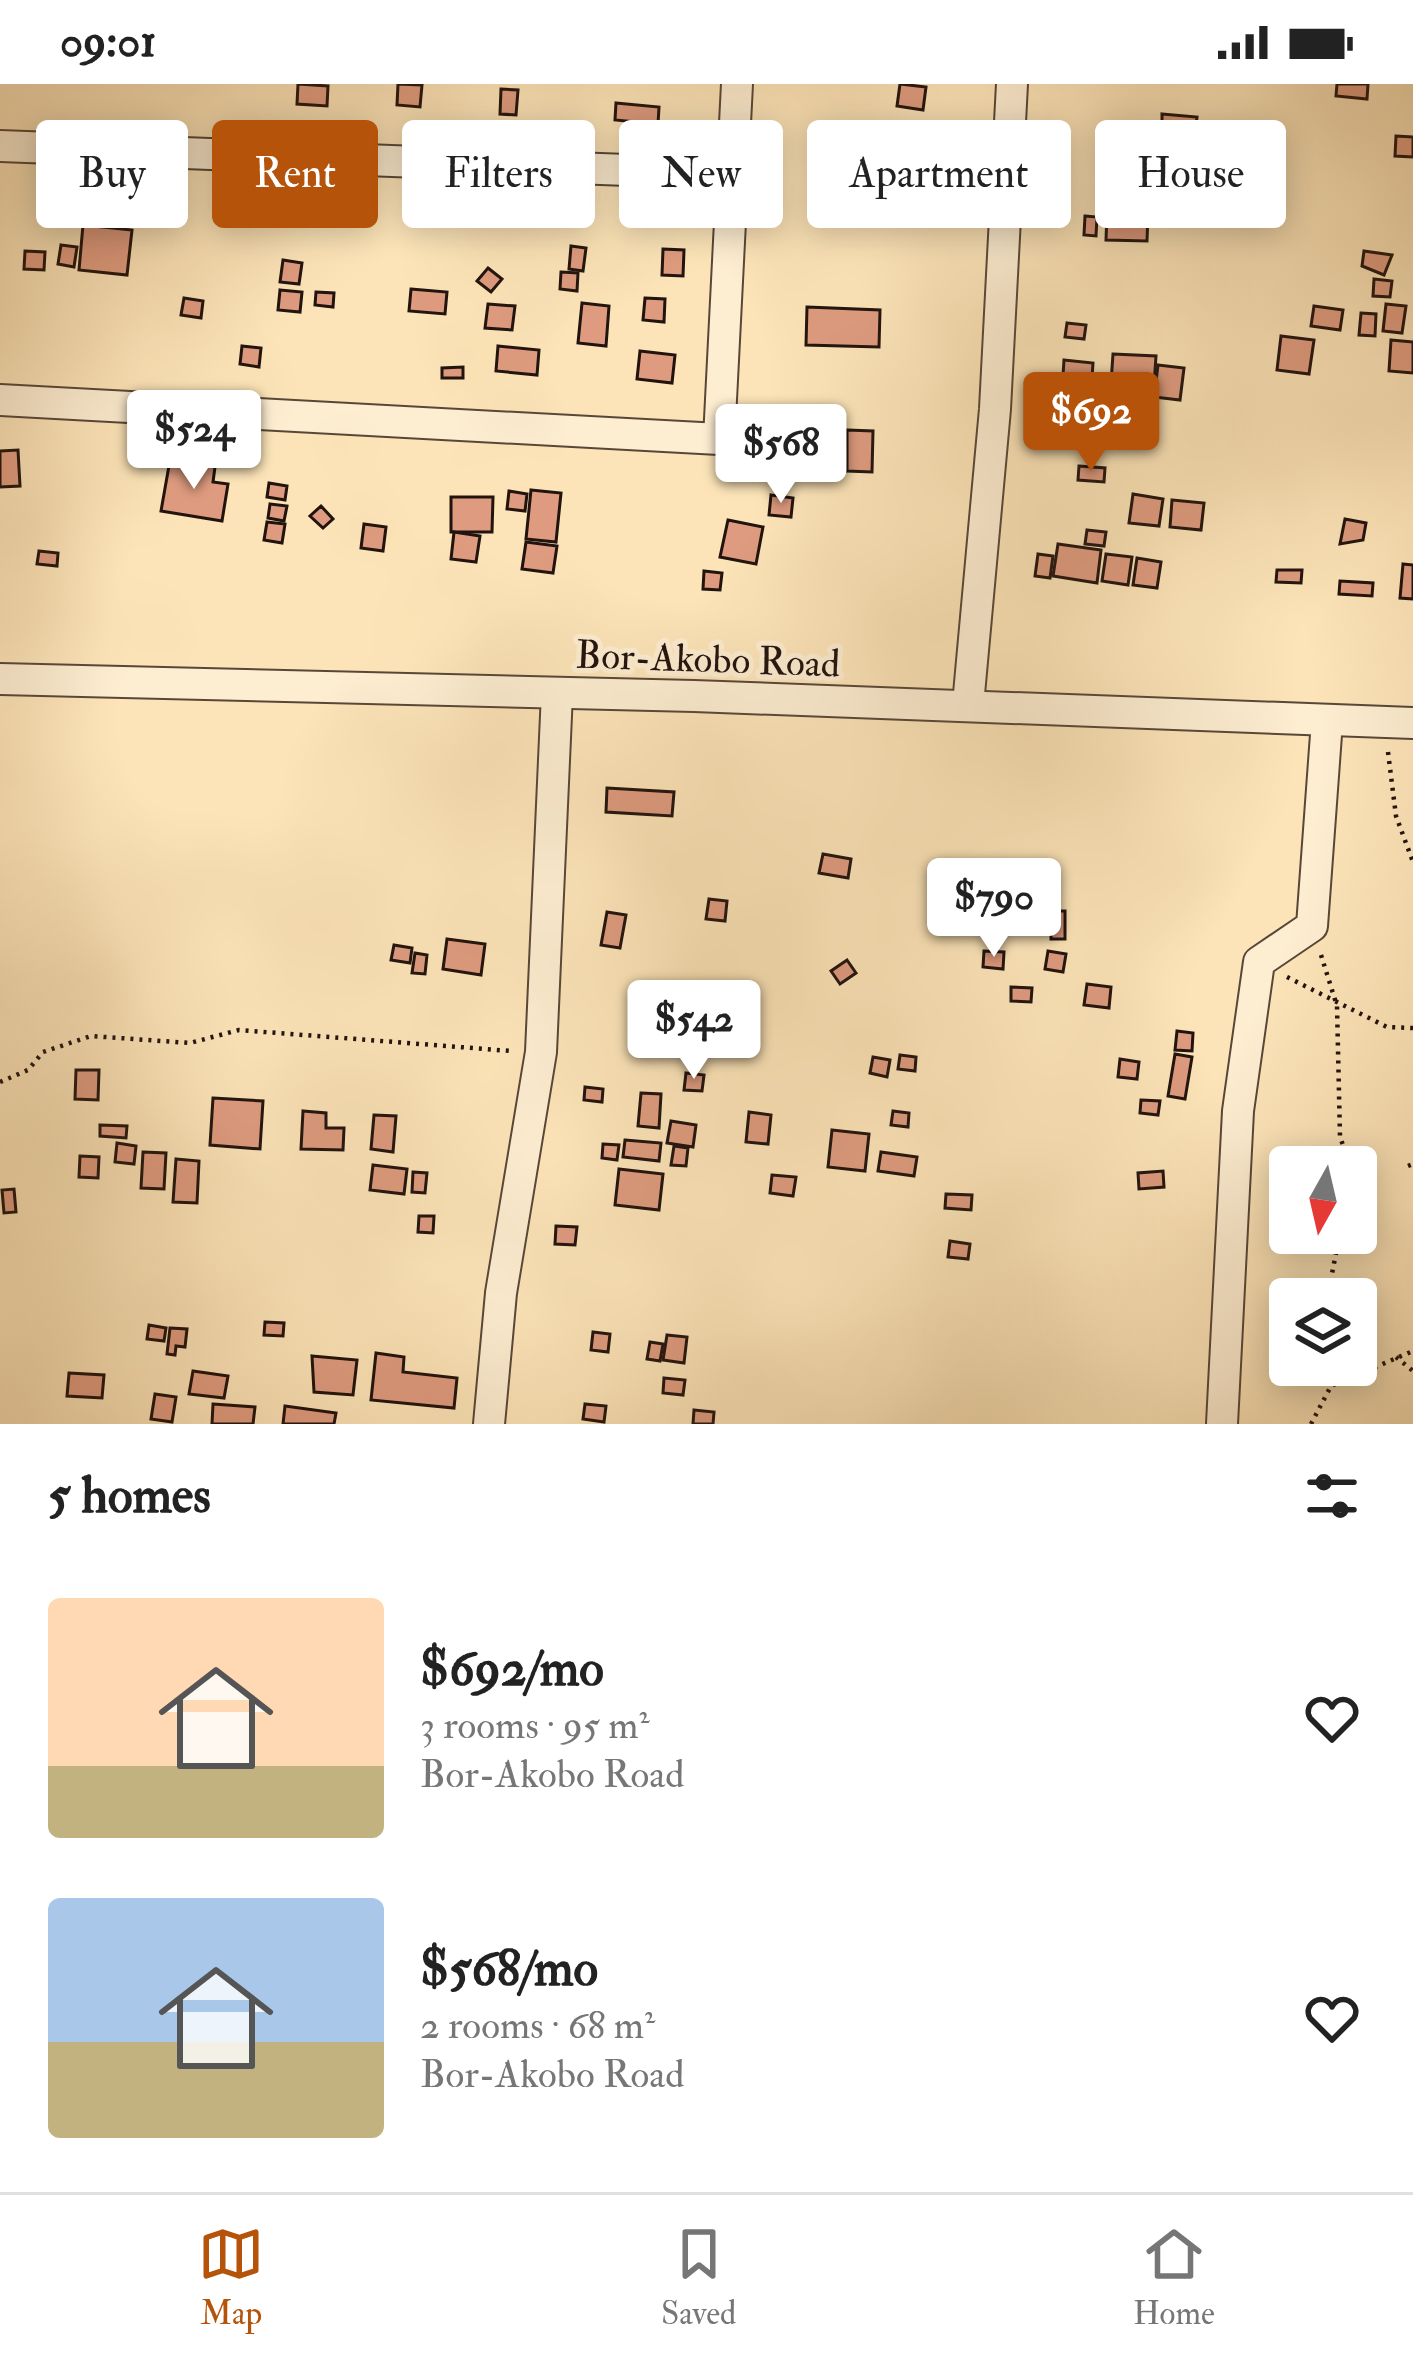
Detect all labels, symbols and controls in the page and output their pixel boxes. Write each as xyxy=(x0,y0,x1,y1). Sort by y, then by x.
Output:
text: 09:01 xyxy=(60,14,156,70)
chip: Buy xyxy=(36,120,188,228)
chip: Rent xyxy=(212,120,378,228)
chip: Filters xyxy=(402,120,595,228)
chip: New xyxy=(619,120,783,228)
chip: Apartment xyxy=(807,120,1071,228)
chip: House xyxy=(1095,120,1286,228)
pin: $692 xyxy=(1020,372,1162,474)
text: $692 xyxy=(1050,386,1132,435)
pin: $524 xyxy=(123,390,265,492)
text: $524 xyxy=(154,404,234,453)
pin: $568 xyxy=(710,404,852,506)
text: $568 xyxy=(742,418,820,467)
street label: Bor-Akobo Road xyxy=(575,630,841,689)
pin: $790 xyxy=(923,858,1065,960)
text: $790 xyxy=(954,872,1034,921)
pin: $542 xyxy=(623,980,765,1082)
text: $542 xyxy=(654,994,734,1043)
north arrow xyxy=(1269,1146,1377,1254)
map controls xyxy=(1269,1146,1377,1386)
button: layers xyxy=(1269,1278,1377,1386)
icon: filters xyxy=(1299,1463,1365,1529)
text: 5 homes xyxy=(48,1464,211,1528)
text: $692/mo xyxy=(420,1637,604,1701)
icon: home xyxy=(144,1646,288,1790)
icon: heart xyxy=(1299,1685,1365,1751)
text: 3 rooms · 95 m² xyxy=(420,1701,649,1750)
text: Bor-Akobo Road xyxy=(420,1750,685,1799)
text: $568/mo xyxy=(420,1937,598,2001)
icon: home xyxy=(144,1946,288,2090)
icon: heart xyxy=(1299,1985,1365,2051)
text: 2 rooms · 68 m² xyxy=(420,2001,655,2050)
text: Bor-Akobo Road xyxy=(420,2050,685,2099)
tab: Map xyxy=(198,2221,264,2334)
tab: Saved xyxy=(661,2221,736,2334)
tab: Home xyxy=(1133,2221,1215,2334)

